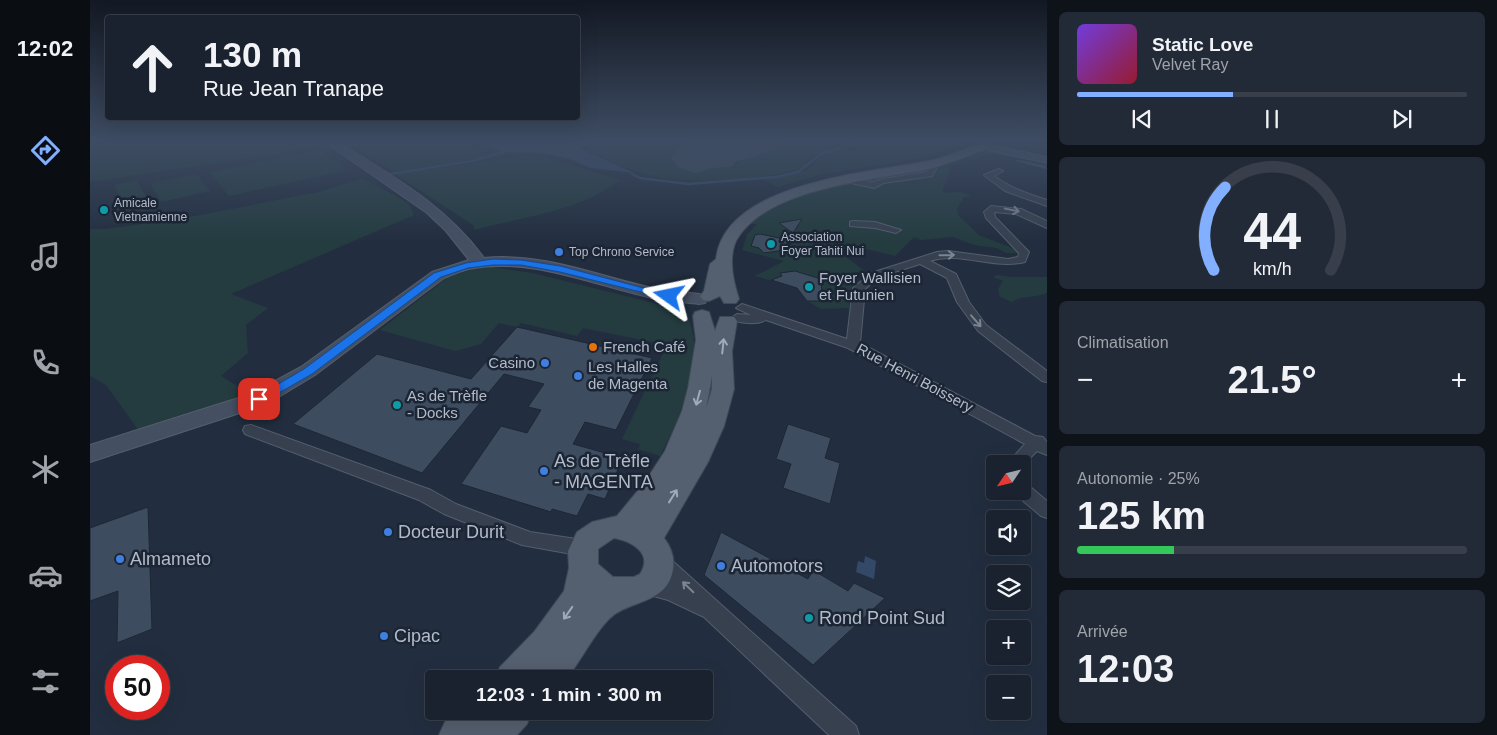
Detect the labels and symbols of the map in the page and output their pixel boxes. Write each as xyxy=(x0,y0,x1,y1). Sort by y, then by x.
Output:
place label: Amicale Vietnamienne xyxy=(114,196,187,224)
marker: Amicale Vietnamienne xyxy=(98,204,110,216)
one-way arrow xyxy=(1003,206,1019,216)
place label: Association Foyer Tahiti Nui xyxy=(781,230,864,258)
marker: Association Foyer Tahiti Nui xyxy=(765,238,777,250)
place label: Top Chrono Service xyxy=(569,245,675,259)
marker: Top Chrono Service xyxy=(553,246,565,258)
one-way arrow xyxy=(939,250,955,260)
position arrow xyxy=(642,269,694,321)
place label: Foyer Wallisien et Futunien xyxy=(819,269,921,303)
marker: Foyer Wallisien et Futunien xyxy=(803,281,815,293)
one-way arrow xyxy=(970,314,981,327)
place label: French Café xyxy=(603,338,686,355)
one-way arrow xyxy=(718,338,728,354)
street label: Rue Henri Boissery xyxy=(854,340,977,416)
marker: French Café xyxy=(587,341,599,353)
place label: Casino xyxy=(488,354,535,371)
marker: Casino xyxy=(539,357,551,369)
place label: Les Halles de Magenta xyxy=(588,358,668,392)
marker: Les Halles de Magenta xyxy=(572,370,584,382)
pin xyxy=(238,378,280,420)
place label: As de Trèfle - Docks xyxy=(407,387,487,421)
one-way arrow xyxy=(692,389,702,405)
marker: As de Trèfle - Docks xyxy=(391,399,403,411)
place label: As de Trèfle - MAGENTA xyxy=(554,451,653,492)
north arrow xyxy=(986,455,1031,500)
marker: As de Trèfle - MAGENTA xyxy=(538,465,550,477)
one-way arrow xyxy=(669,490,679,504)
place label: Docteur Durit xyxy=(398,522,504,542)
marker: Docteur Durit xyxy=(382,526,394,538)
place label: Almameto xyxy=(130,549,211,569)
marker: Almameto xyxy=(114,553,126,565)
place label: Automotors xyxy=(731,556,823,576)
marker: Automotors xyxy=(715,560,727,572)
one-way arrow xyxy=(682,582,694,594)
one-way arrow xyxy=(563,606,573,620)
place label: Rond Point Sud xyxy=(819,608,945,628)
marker: Rond Point Sud xyxy=(803,612,815,624)
place label: Cipac xyxy=(394,626,440,646)
marker: Cipac xyxy=(378,630,390,642)
speed limit sign: 50 xyxy=(105,655,170,720)

